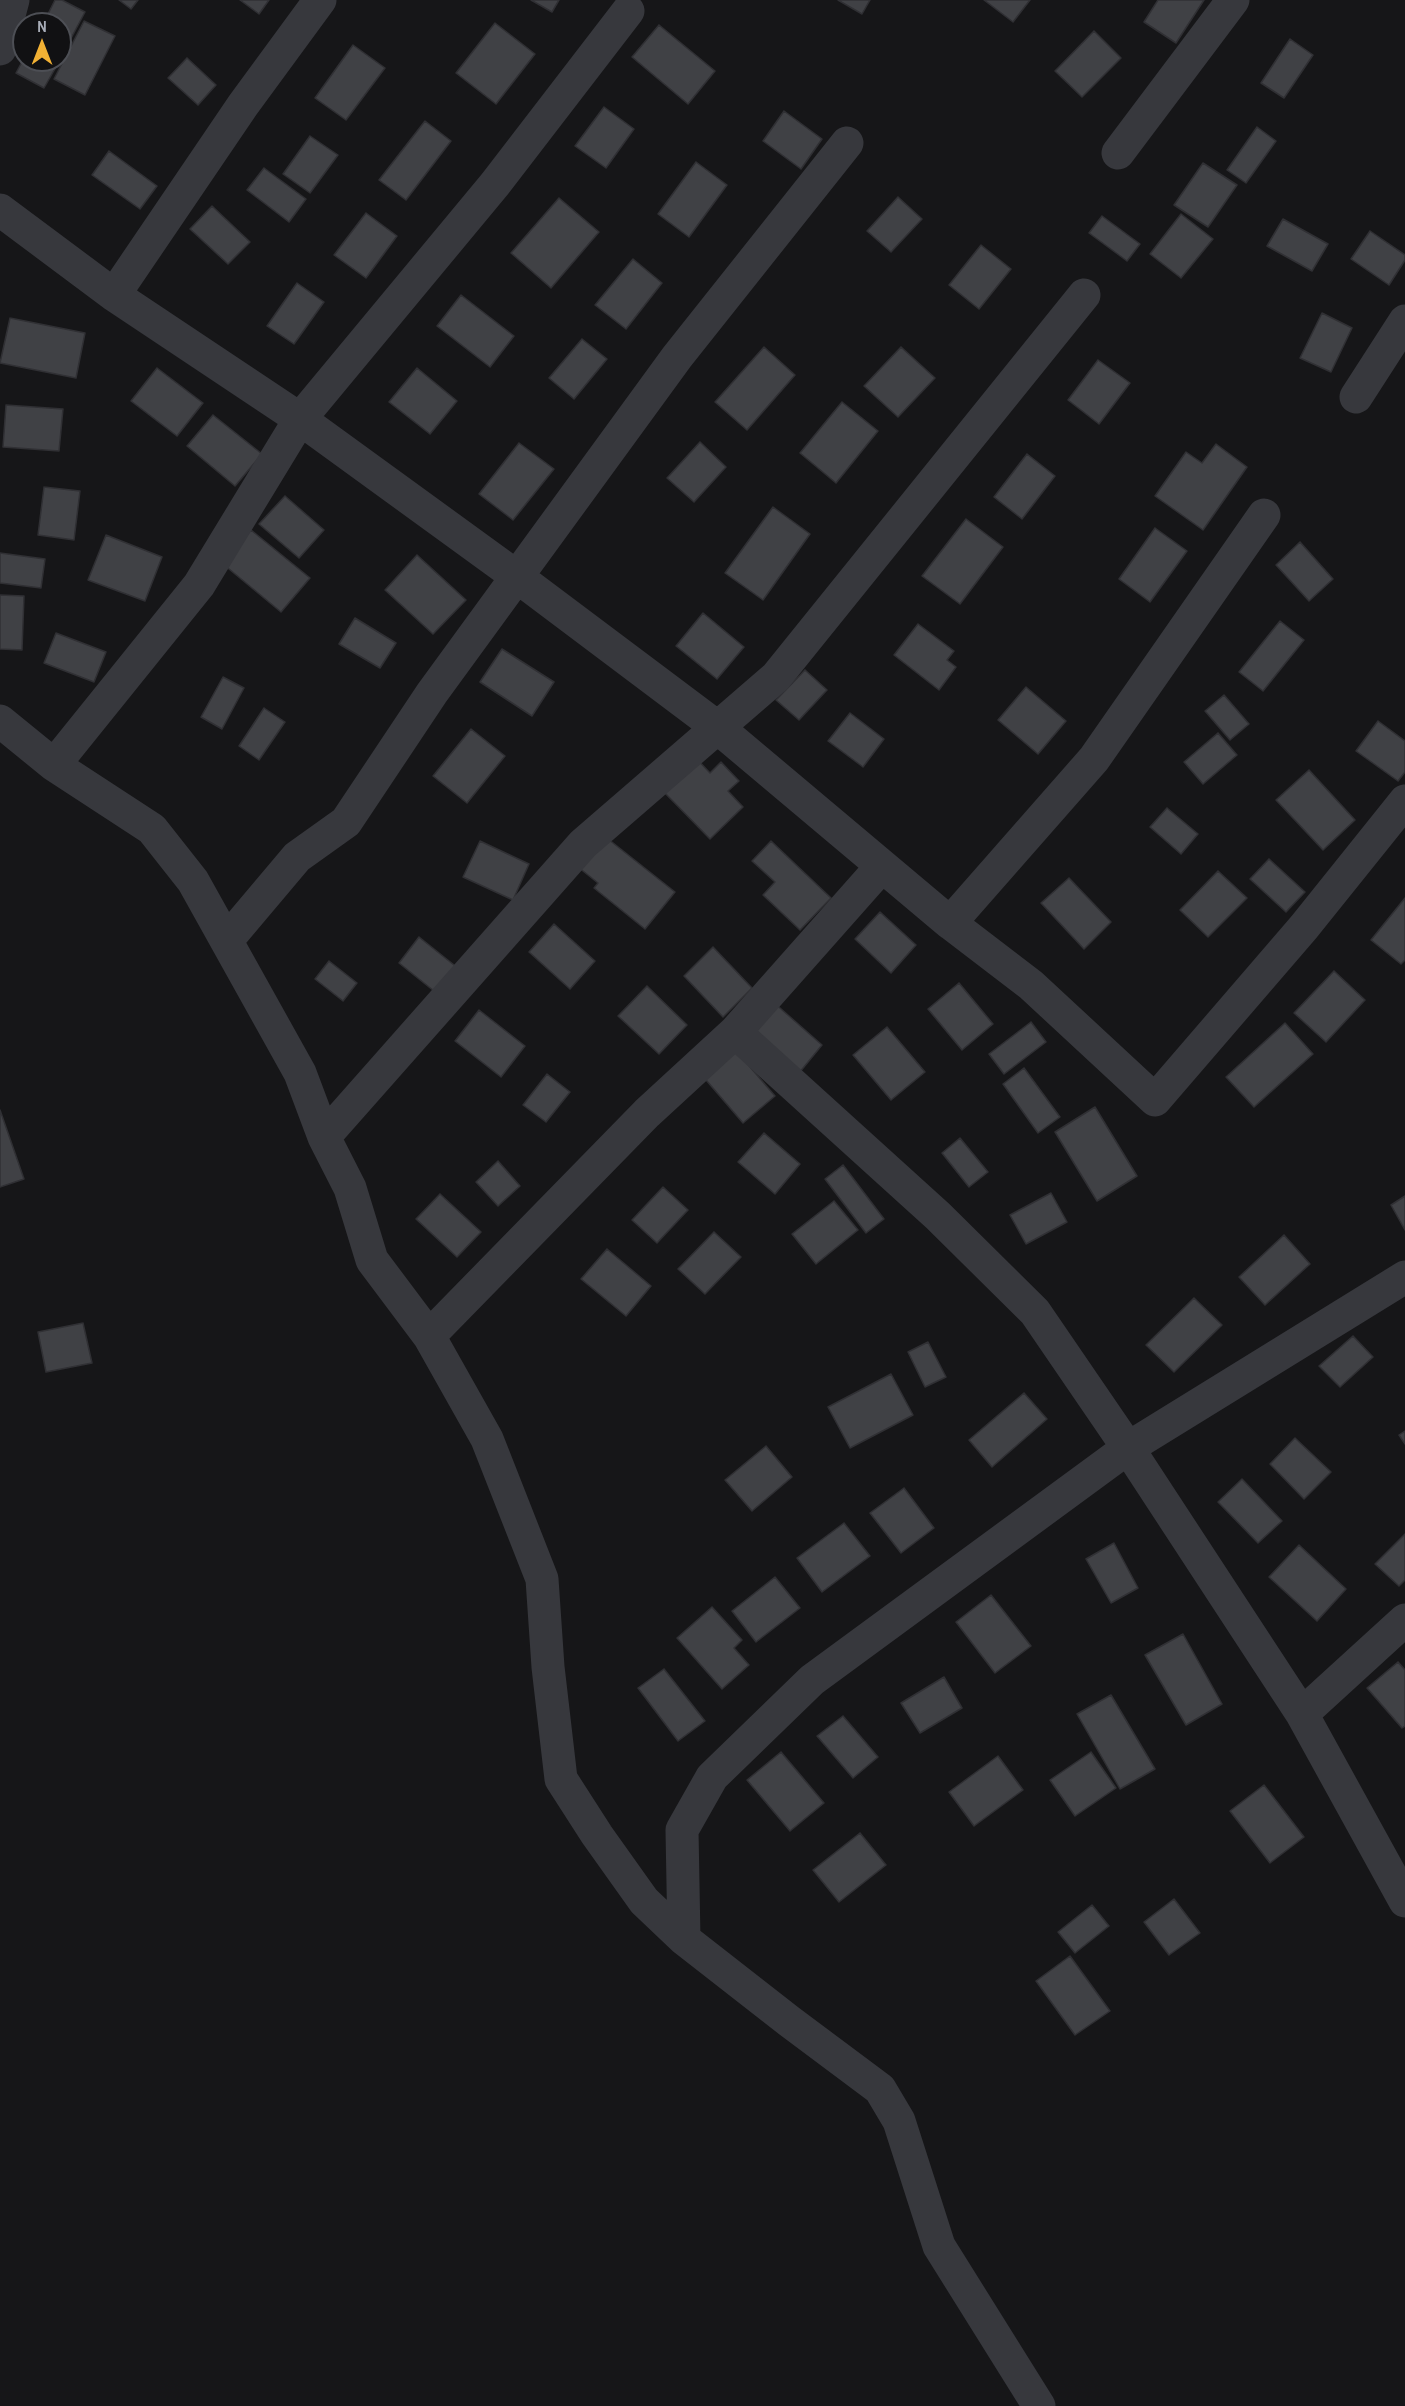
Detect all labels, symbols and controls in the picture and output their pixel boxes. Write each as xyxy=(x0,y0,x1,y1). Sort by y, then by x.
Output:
north arrow xyxy=(12,12,72,72)
text: N xyxy=(37,15,47,37)

